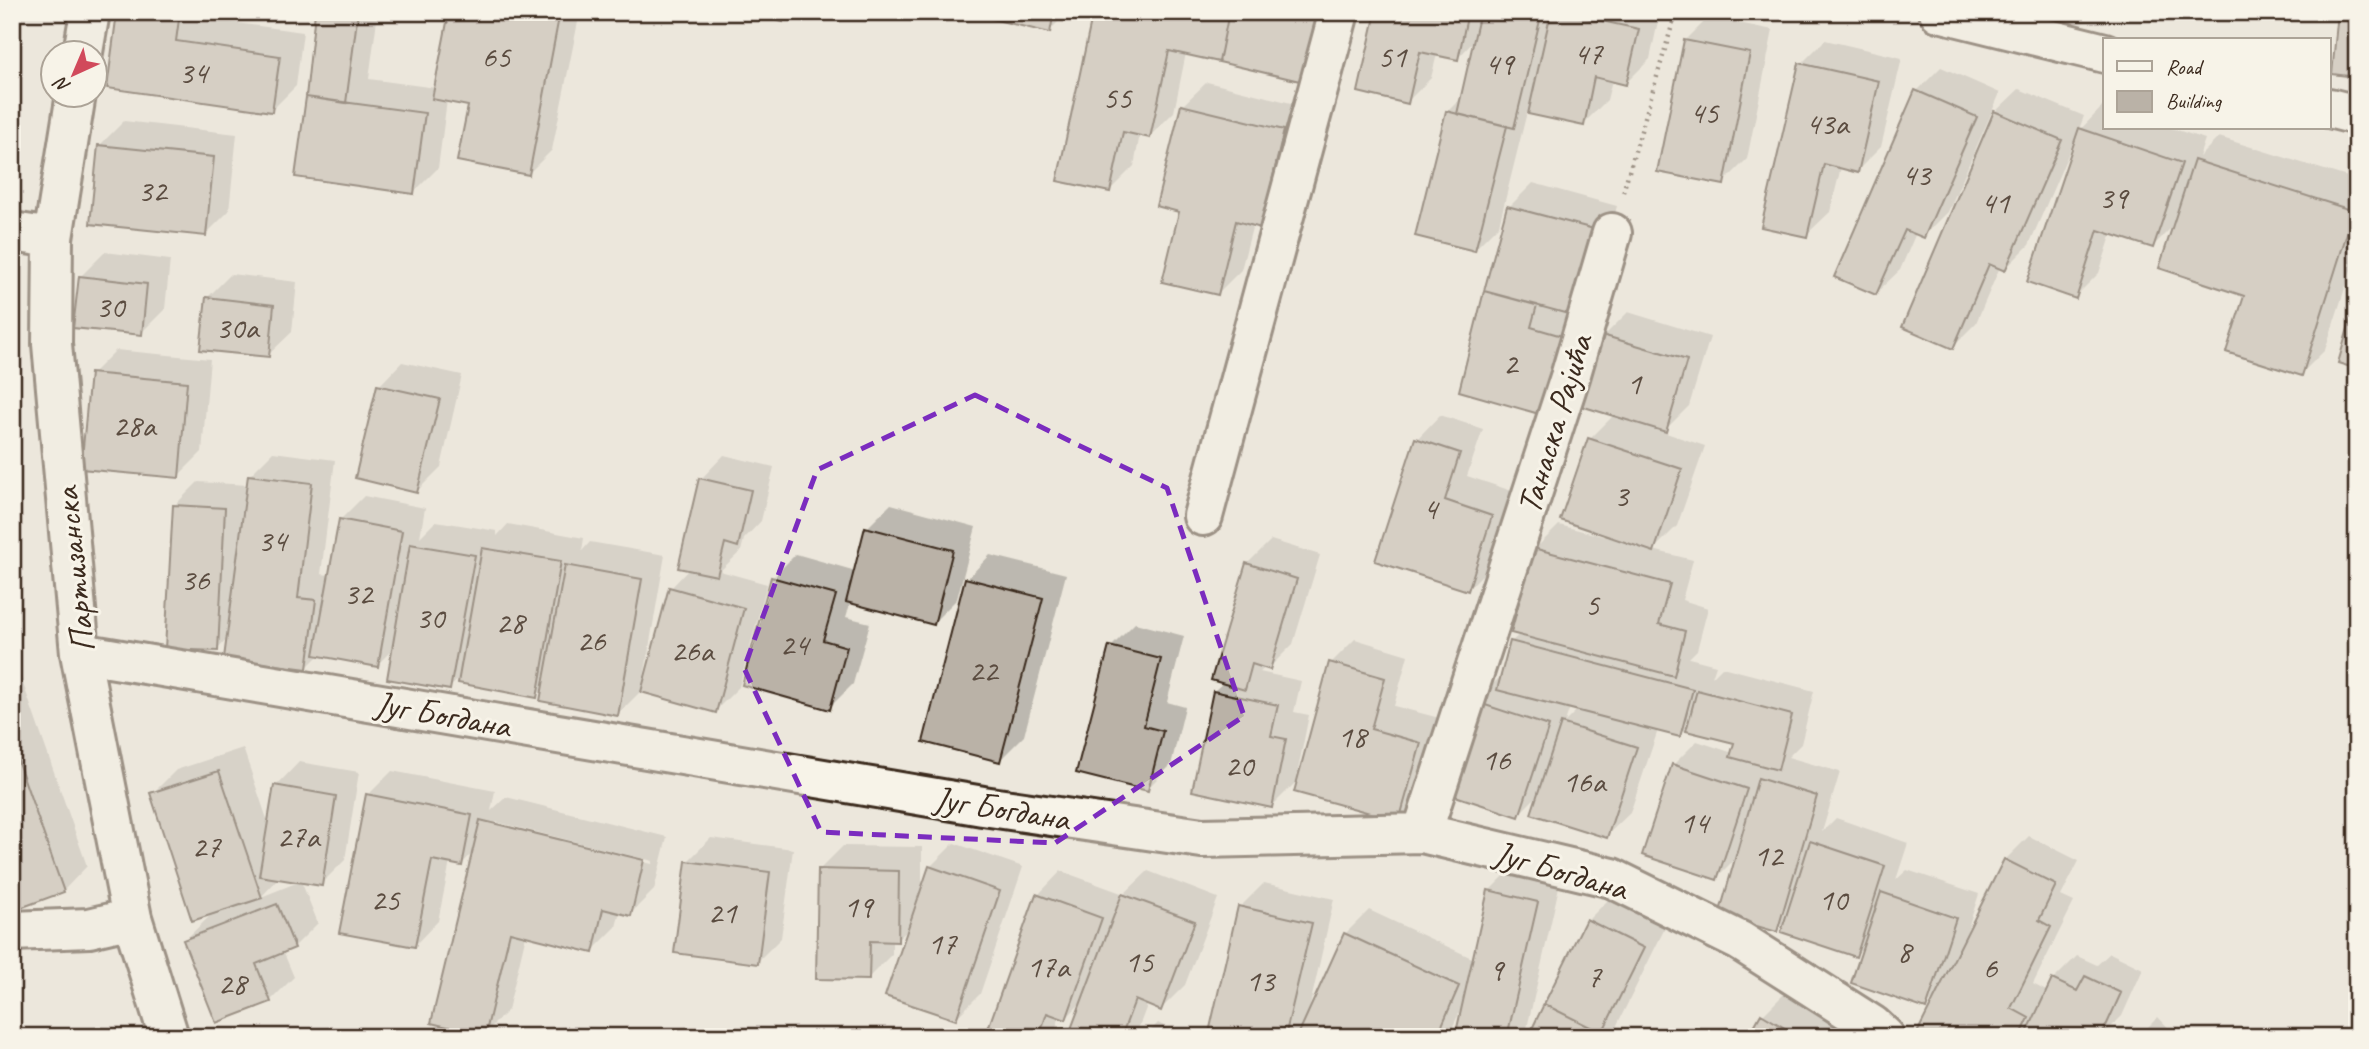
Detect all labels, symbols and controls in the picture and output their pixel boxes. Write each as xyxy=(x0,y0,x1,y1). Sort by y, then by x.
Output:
house number: 47 xyxy=(1574,33,1604,74)
house number: 65 xyxy=(482,36,512,77)
house number: 51 xyxy=(1378,36,1408,77)
north arrow xyxy=(38,38,108,108)
legend xyxy=(2103,38,2330,130)
house number: 49 xyxy=(1485,43,1516,84)
house number: 34 xyxy=(179,52,211,93)
text: Road xyxy=(2166,54,2205,80)
text: N xyxy=(48,71,75,98)
house number: 55 xyxy=(1103,77,1133,118)
text: Building xyxy=(2166,88,2223,114)
house number: 45 xyxy=(1690,92,1720,133)
house number: 43a xyxy=(1806,103,1850,144)
house number: 43 xyxy=(1902,154,1933,195)
house number: 32 xyxy=(138,170,169,211)
house number: 39 xyxy=(2099,177,2130,218)
house number: 41 xyxy=(1981,182,2011,223)
house number: 30 xyxy=(96,286,127,327)
house number: 30a xyxy=(216,307,260,348)
street label: Танаска Рајића xyxy=(1506,327,1604,519)
house number: 2 xyxy=(1503,343,1520,384)
house number: 1 xyxy=(1627,363,1643,404)
house number: 28a xyxy=(113,405,157,446)
house number: 3 xyxy=(1614,475,1631,516)
street label: Партизанска xyxy=(43,483,106,655)
house number: 4 xyxy=(1423,488,1441,529)
house number: 34 xyxy=(258,520,290,561)
house number: 36 xyxy=(181,559,211,600)
house number: 32 xyxy=(344,573,375,614)
house number: 5 xyxy=(1585,584,1601,625)
house number: 30 xyxy=(416,597,447,638)
house number: 28 xyxy=(496,602,527,643)
house number: 26 xyxy=(577,620,607,661)
house number: 24 xyxy=(780,624,812,665)
house number: 26a xyxy=(671,630,715,671)
house number: 22 xyxy=(969,650,1000,691)
street label: Југ Богдана xyxy=(370,680,517,749)
house number: 18 xyxy=(1338,716,1369,757)
house number: 16 xyxy=(1482,739,1512,780)
house number: 20 xyxy=(1225,745,1256,786)
house number: 16a xyxy=(1563,761,1607,802)
street label: Југ Богдана xyxy=(929,775,1075,842)
house number: 14 xyxy=(1680,802,1712,843)
house number: 27a xyxy=(277,816,321,857)
house number: 27 xyxy=(192,826,222,867)
street label: Југ Богдана xyxy=(1487,830,1635,912)
house number: 12 xyxy=(1754,835,1785,876)
house number: 25 xyxy=(371,879,401,920)
house number: 10 xyxy=(1819,879,1850,920)
house number: 19 xyxy=(844,886,875,927)
house number: 21 xyxy=(708,892,738,933)
house number: 17 xyxy=(928,923,958,964)
house number: 8 xyxy=(1897,931,1914,972)
house number: 15 xyxy=(1125,941,1155,982)
house number: 17a xyxy=(1027,946,1071,987)
house number: 6 xyxy=(1983,947,1999,988)
house number: 9 xyxy=(1489,949,1506,990)
house number: 7 xyxy=(1587,956,1603,997)
house number: 13 xyxy=(1246,960,1277,1001)
house number: 28 xyxy=(218,963,249,1004)

